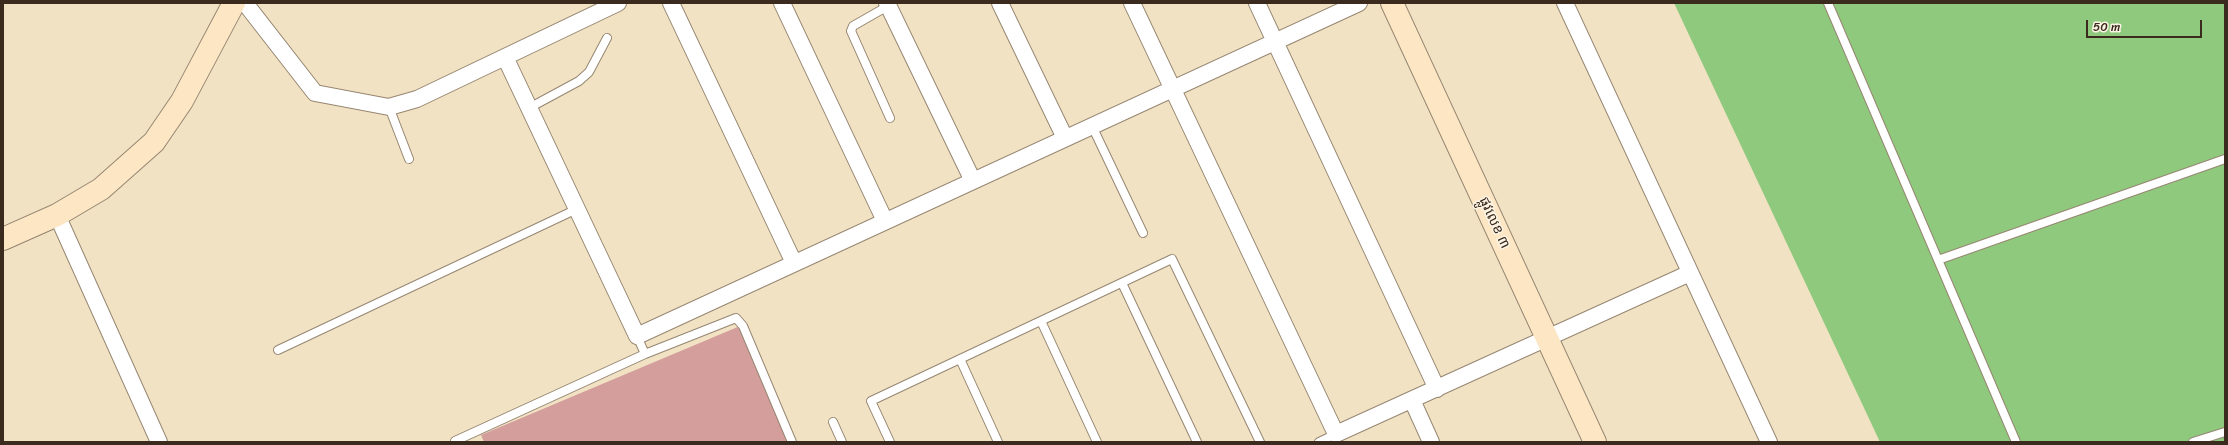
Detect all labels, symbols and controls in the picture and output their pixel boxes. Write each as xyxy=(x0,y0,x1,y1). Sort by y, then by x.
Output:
scale bar xyxy=(2088,12,2204,38)
text: 50 m xyxy=(2093,16,2120,38)
street label: ផ្លូវលេខ ៣ xyxy=(1475,194,1513,252)

